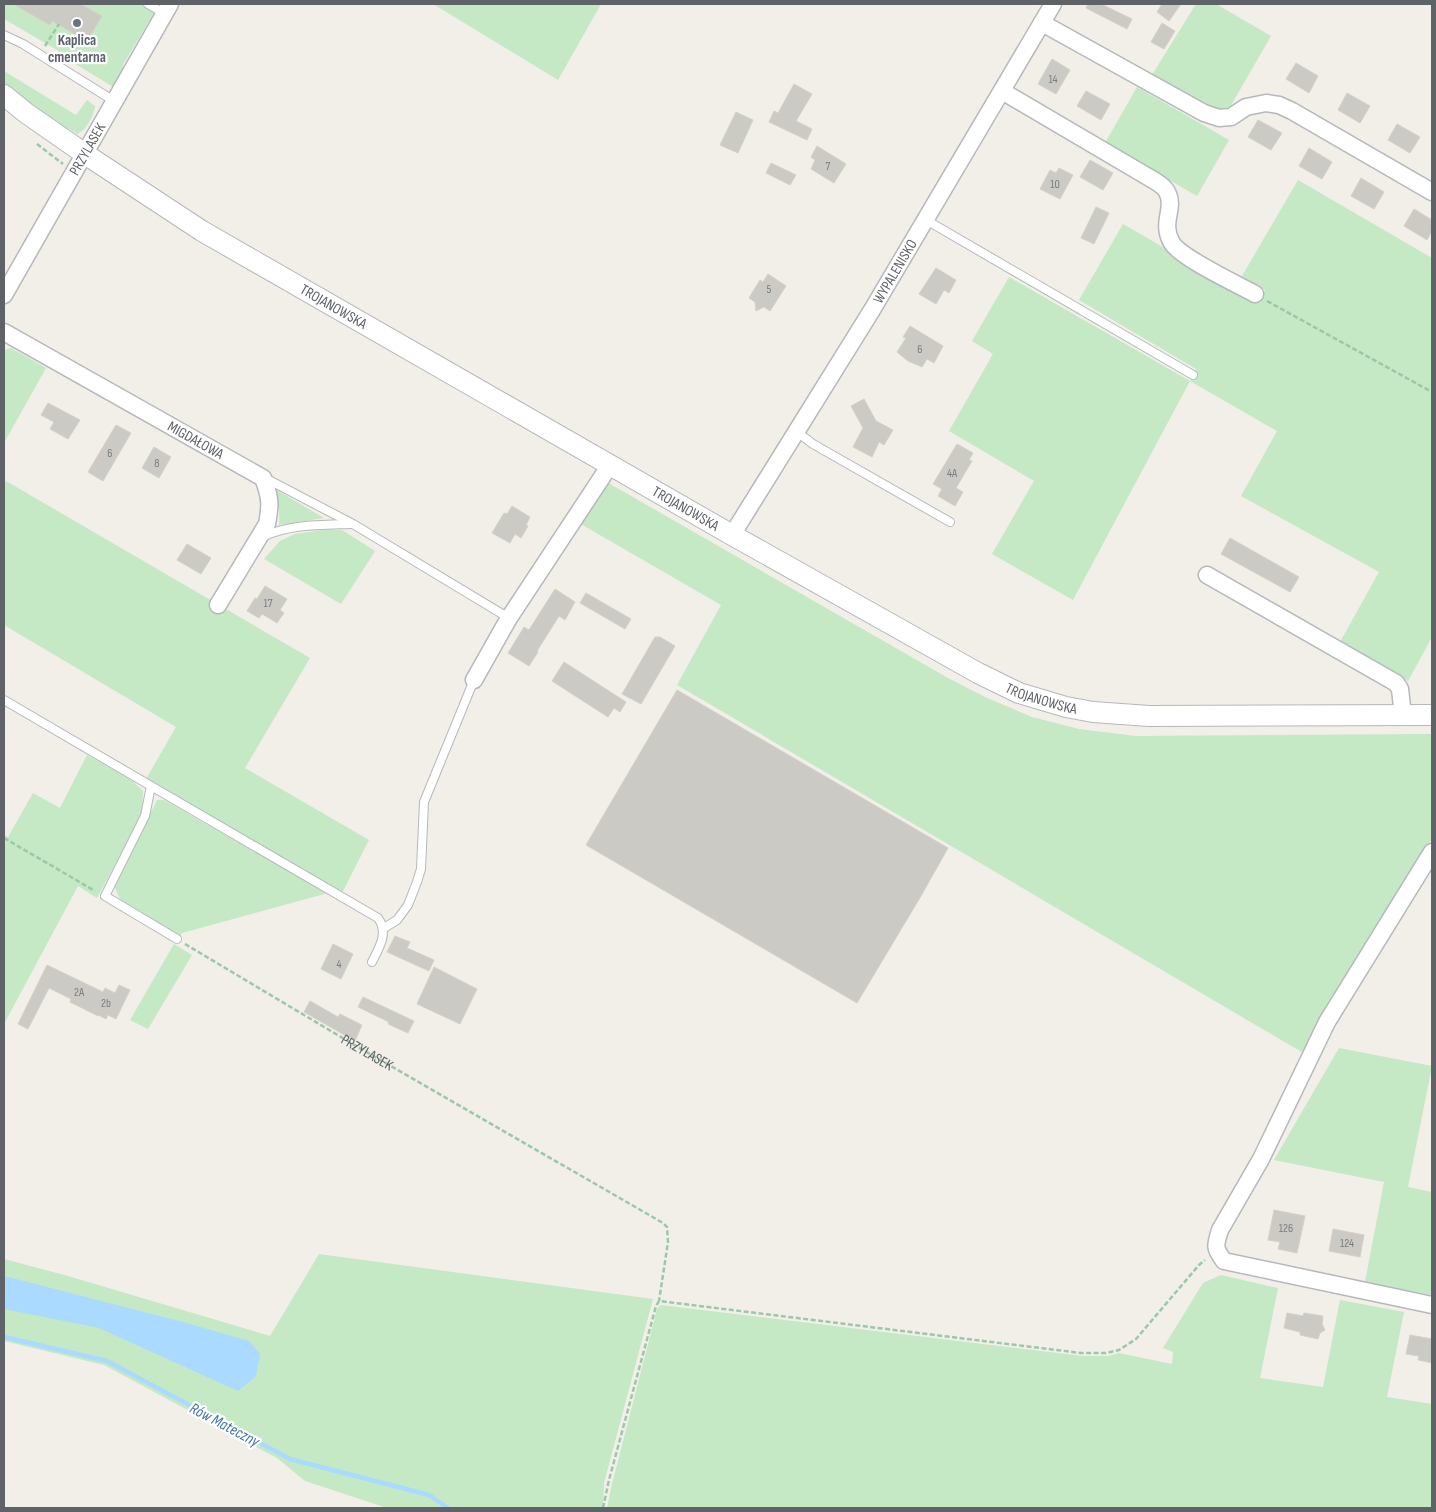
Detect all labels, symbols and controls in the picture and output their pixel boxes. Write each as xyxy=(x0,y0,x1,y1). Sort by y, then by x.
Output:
marker: Kaplica cmentarna xyxy=(71,17,83,29)
place label: Kaplica cmentarna xyxy=(48,31,106,67)
house number: 14 xyxy=(1048,72,1058,87)
street label: PRZYLASEK xyxy=(65,120,110,179)
house number: 7 xyxy=(826,159,831,174)
house number: 10 xyxy=(1050,177,1060,192)
street label: WYPALENISKO xyxy=(869,236,922,307)
street label: TROJANOWSKA xyxy=(296,280,371,334)
house number: 5 xyxy=(767,282,772,297)
house number: 6 xyxy=(917,342,923,357)
street label: MIGDAŁOWA xyxy=(164,417,227,464)
house number: 6 xyxy=(107,446,113,461)
house number: 8 xyxy=(154,456,160,471)
house number: 4A xyxy=(947,466,958,481)
street label: TROJANOWSKA xyxy=(649,482,723,536)
house number: 17 xyxy=(264,596,273,611)
street label: TROJANOWSKA xyxy=(1002,679,1079,719)
house number: 4 xyxy=(336,957,342,972)
house number: 2A xyxy=(74,985,85,1000)
house number: 2b xyxy=(101,996,111,1011)
street label: PRZYLASEK xyxy=(337,1030,397,1075)
house number: 126 xyxy=(1279,1221,1293,1236)
house number: 124 xyxy=(1340,1236,1354,1251)
water label: Rów Mateczny xyxy=(186,1399,263,1452)

